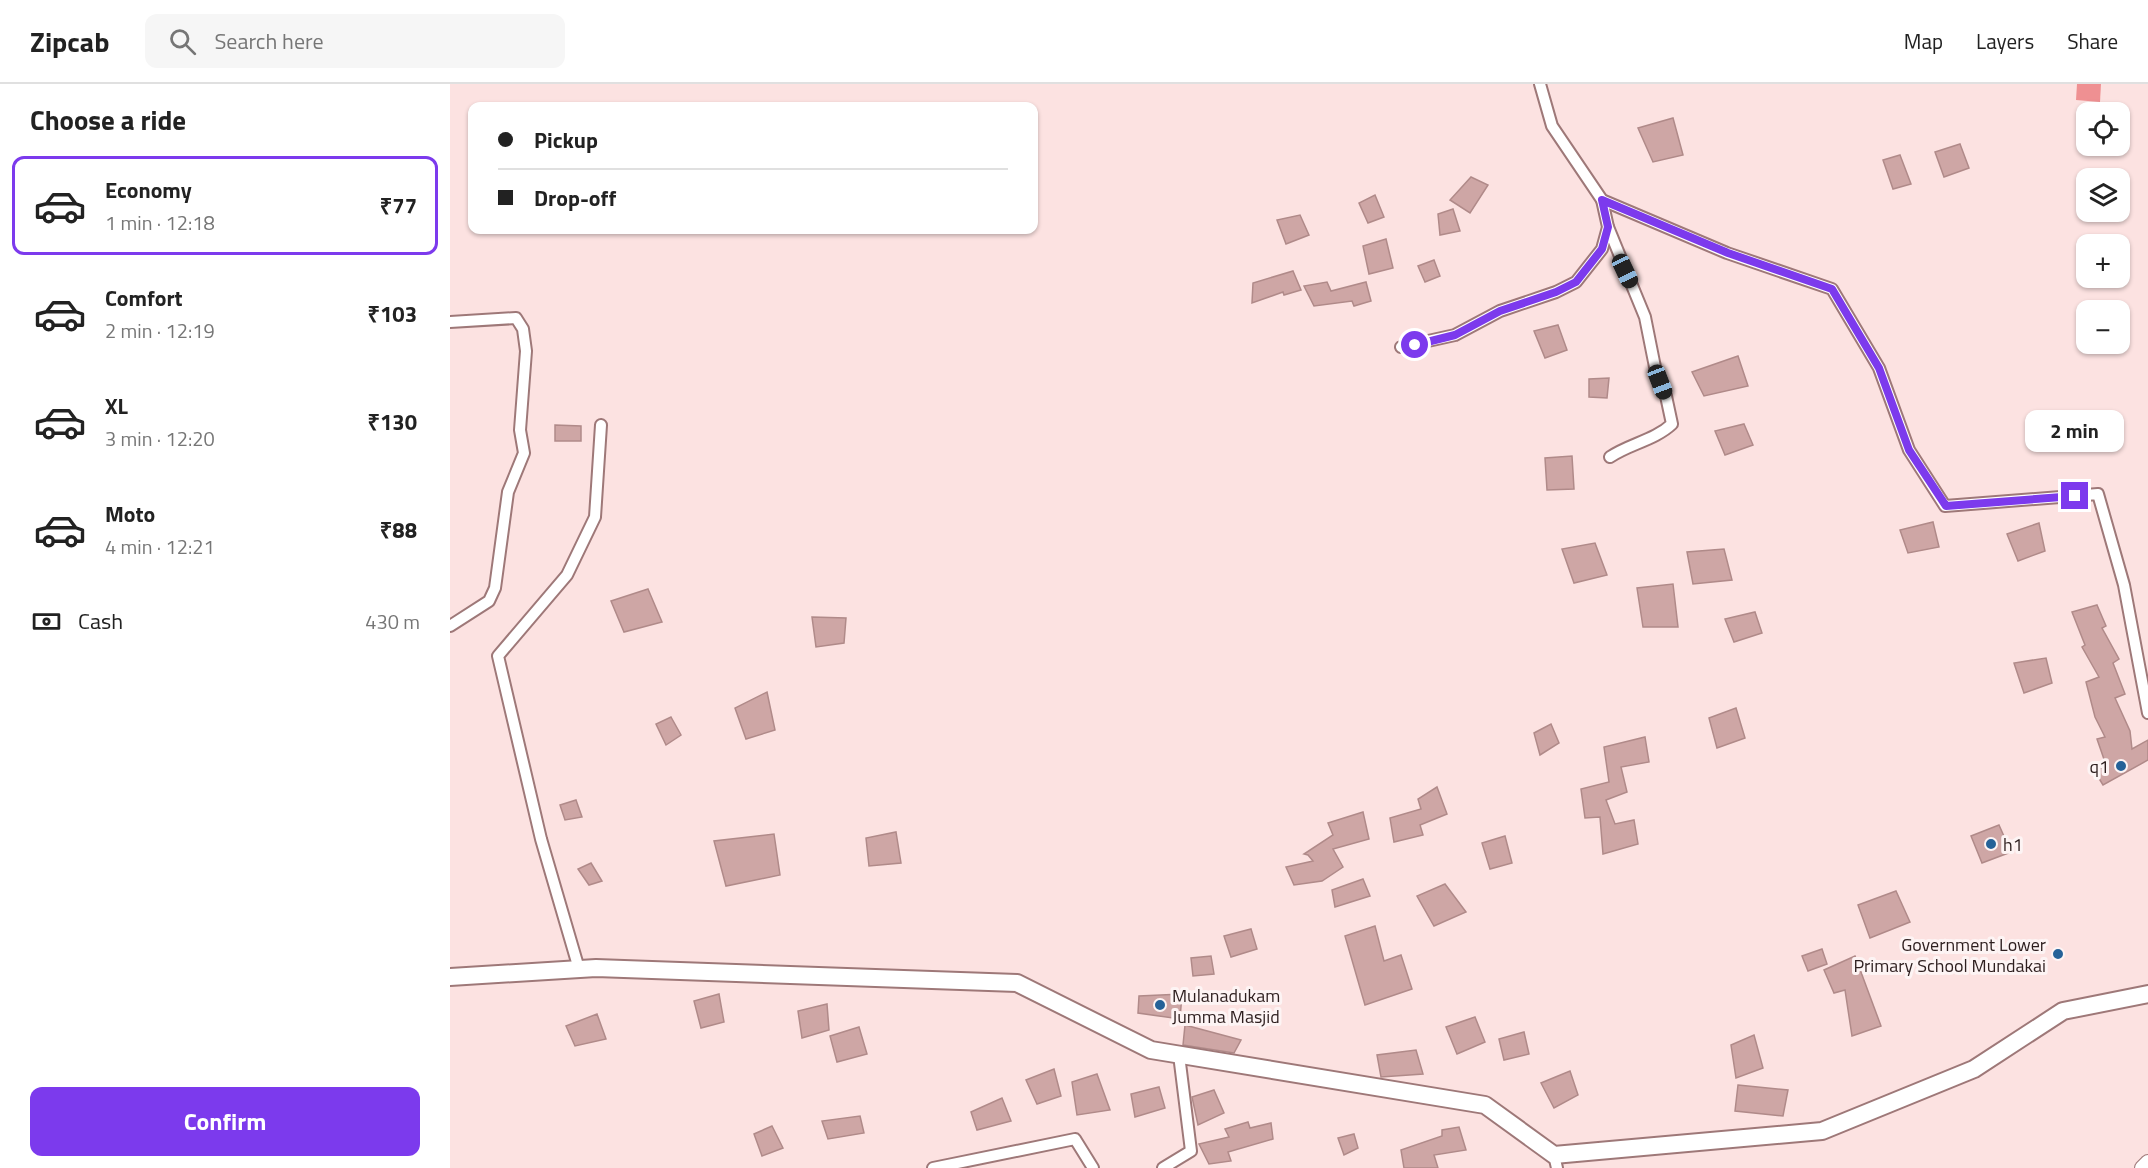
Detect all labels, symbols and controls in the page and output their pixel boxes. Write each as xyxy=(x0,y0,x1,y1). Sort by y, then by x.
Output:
search box xyxy=(145,14,565,68)
text: Zipcab xyxy=(30,20,109,63)
text: Search here xyxy=(214,24,324,58)
icon: search xyxy=(166,25,199,58)
text: Map xyxy=(1904,25,1943,57)
text: Layers xyxy=(1976,25,2034,57)
text: Share xyxy=(2067,25,2118,57)
text: Choose a ride xyxy=(30,99,186,140)
map controls xyxy=(2076,102,2130,354)
button: locate xyxy=(2076,102,2130,156)
text: Pickup xyxy=(534,123,598,157)
button: layers xyxy=(2076,168,2130,222)
text: Economy xyxy=(105,173,192,207)
icon: car xyxy=(33,179,87,233)
text: Drop-off xyxy=(534,181,616,215)
text: ₹77 xyxy=(380,189,417,223)
text: 1 min · 12:18 xyxy=(105,207,215,238)
button: + xyxy=(2076,234,2130,288)
car xyxy=(1609,251,1641,291)
text: Comfort xyxy=(105,281,183,315)
icon: car xyxy=(33,287,87,341)
text: ₹103 xyxy=(367,297,417,331)
button: − xyxy=(2076,300,2130,354)
text: 2 min · 12:19 xyxy=(105,315,215,346)
route start xyxy=(1401,331,1428,358)
car xyxy=(1645,362,1675,402)
text: XL xyxy=(105,389,128,423)
icon: car xyxy=(33,395,87,449)
text: ₹130 xyxy=(367,405,417,439)
callout: 2 min xyxy=(2026,409,2124,451)
text: 2 min xyxy=(2050,415,2099,446)
text: 3 min · 12:20 xyxy=(105,423,215,454)
route end xyxy=(2061,482,2088,509)
text: Moto xyxy=(105,497,155,531)
icon: car xyxy=(33,503,87,557)
text: ₹88 xyxy=(380,513,417,547)
text: 4 min · 12:21 xyxy=(105,531,215,562)
text: Cash xyxy=(78,604,123,638)
icon: cash xyxy=(30,605,63,638)
text: 430 m xyxy=(365,606,420,637)
place label: q1 xyxy=(2089,753,2109,780)
marker: q1 xyxy=(2114,759,2128,773)
place label: h1 xyxy=(2003,831,2023,858)
marker: h1 xyxy=(1984,837,1998,851)
place label: Government Lower Primary School Mundakai xyxy=(1853,931,2046,979)
marker: Government Lower Primary School Mundakai xyxy=(2051,947,2065,961)
place label: Mulanadukam Jumma Masjid xyxy=(1172,982,1280,1030)
marker: Mulanadukam Jumma Masjid xyxy=(1153,998,1167,1012)
button: Confirm xyxy=(30,1087,420,1156)

